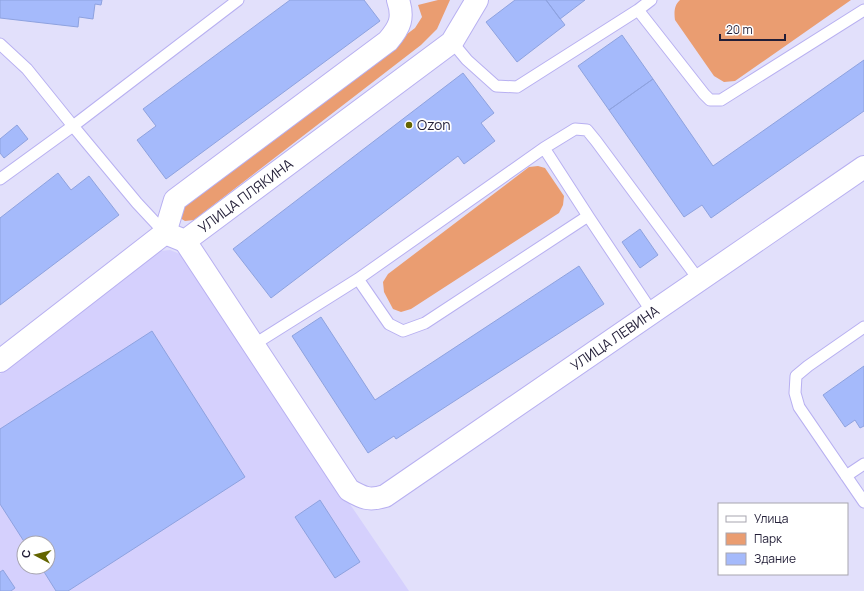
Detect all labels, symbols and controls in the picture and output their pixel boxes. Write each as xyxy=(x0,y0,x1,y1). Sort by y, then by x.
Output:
scale bar xyxy=(720,16,785,42)
text: 20 m xyxy=(726,21,753,38)
place label: Ozon xyxy=(417,115,451,134)
marker: Ozon xyxy=(404,120,414,130)
street label: УЛИЦА ПЛЯКИНА xyxy=(194,154,297,237)
street label: УЛИЦА ЛЕВИНА xyxy=(567,301,663,375)
legend xyxy=(718,503,848,575)
text: Улица xyxy=(754,510,788,527)
text: Парк xyxy=(754,530,783,547)
north arrow xyxy=(16,535,56,575)
text: С xyxy=(18,549,34,559)
text: Здание xyxy=(754,550,796,567)

